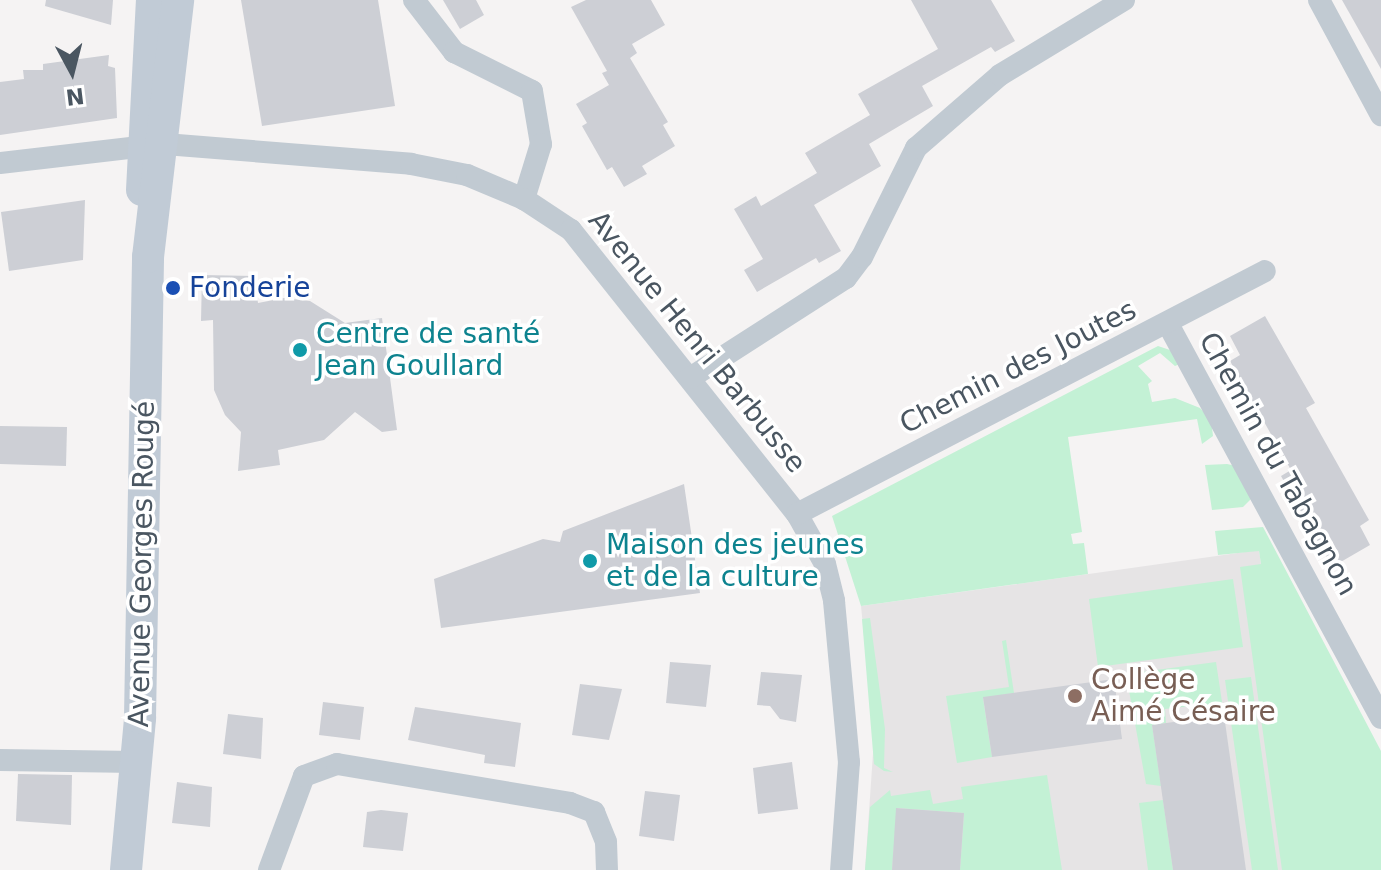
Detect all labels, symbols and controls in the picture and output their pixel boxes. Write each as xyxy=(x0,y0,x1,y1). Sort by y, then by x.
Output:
north arrow xyxy=(32,32,112,112)
text: N xyxy=(64,83,86,110)
street label: Avenue Henri Barbusse xyxy=(581,204,813,480)
place label: Fonderie xyxy=(189,271,311,305)
marker: Fonderie xyxy=(164,279,182,297)
street label: Chemin des Joutes xyxy=(894,293,1142,441)
place label: Centre de santé Jean Goullard xyxy=(316,317,540,383)
street label: Chemin du Tabagnon xyxy=(1192,327,1364,601)
marker: Centre de santé Jean Goullard xyxy=(291,341,309,359)
street label: Avenue Georges Rougé xyxy=(122,400,162,728)
place label: Maison des jeunes et de la culture xyxy=(606,528,864,594)
marker: Maison des jeunes et de la culture xyxy=(581,552,599,570)
place label: Collège Aimé Césaire xyxy=(1091,663,1276,729)
marker: Collège Aimé Césaire xyxy=(1066,687,1084,705)

